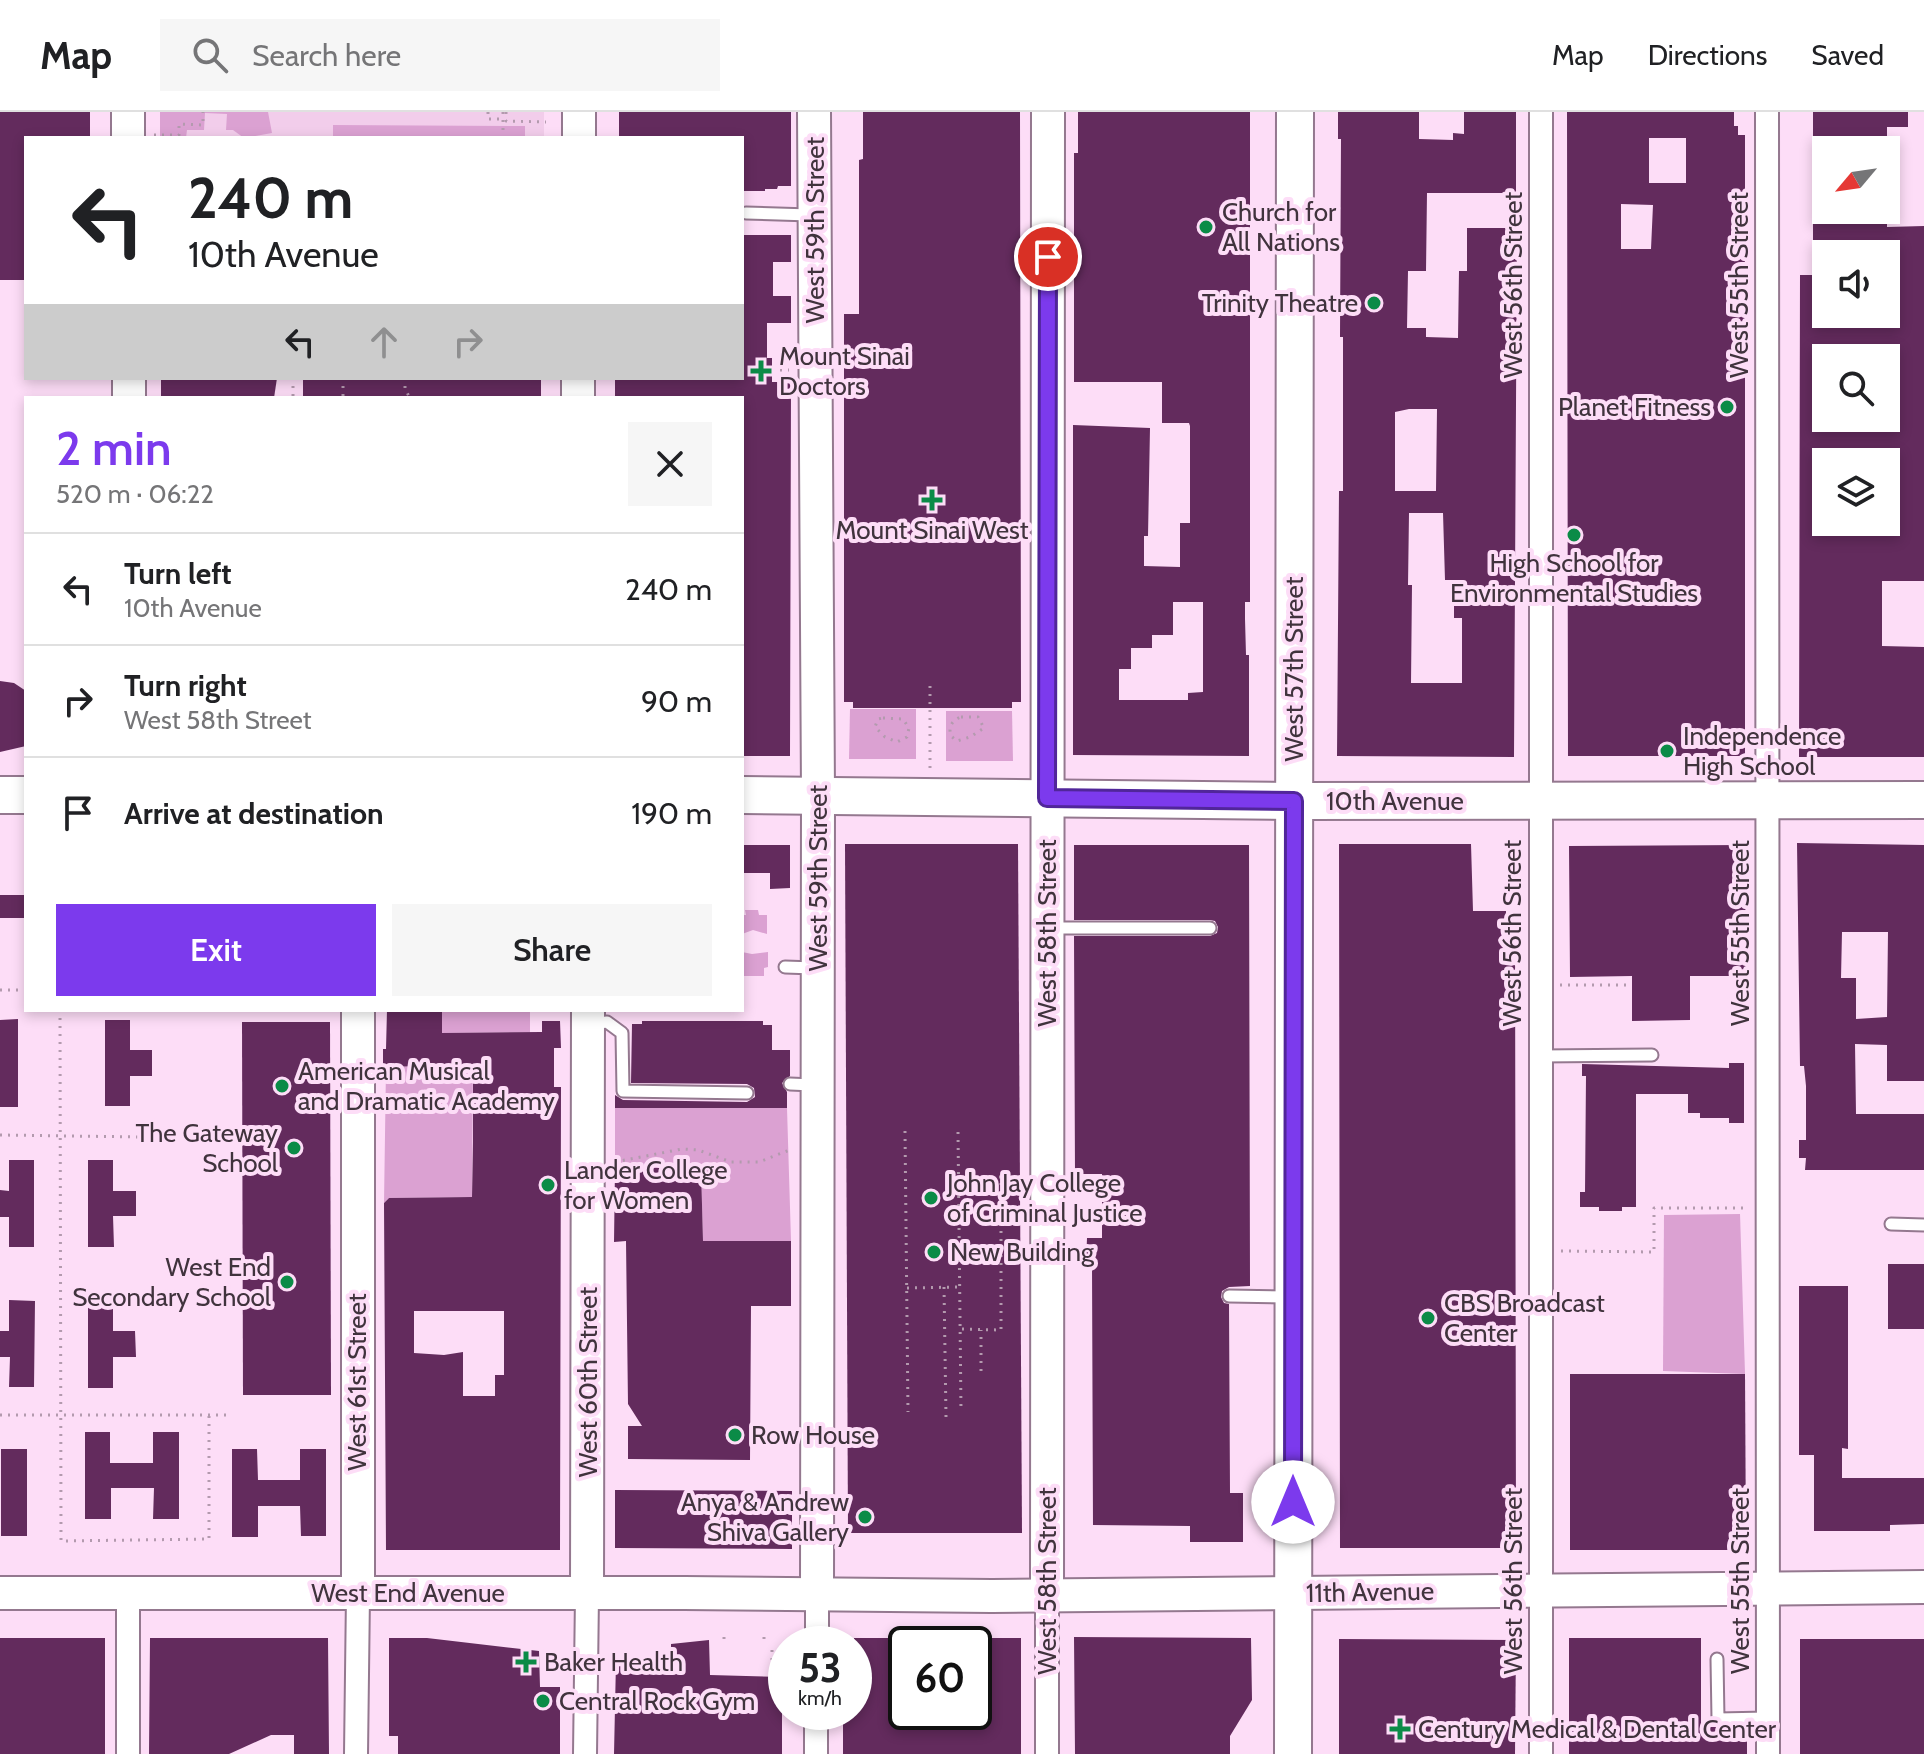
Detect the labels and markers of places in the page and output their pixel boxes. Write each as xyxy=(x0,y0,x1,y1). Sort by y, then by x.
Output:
place label: Church for All Nations xyxy=(1222,196,1340,258)
marker: Church for All Nations xyxy=(1197,218,1215,236)
pin xyxy=(1014,223,1082,291)
place label: Trinity Theatre xyxy=(1202,287,1358,319)
marker: Trinity Theatre xyxy=(1365,294,1383,312)
place label: Mount Sinai Doctors xyxy=(779,340,910,402)
marker: Mount Sinai Doctors xyxy=(750,360,772,382)
place label: Planet Fitness xyxy=(1558,391,1711,423)
marker: Planet Fitness xyxy=(1718,398,1736,416)
marker: Mount Sinai West xyxy=(921,489,943,511)
place label: Mount Sinai West xyxy=(836,514,1029,546)
marker: High School for Environmental Studies xyxy=(1565,526,1583,544)
place label: High School for Environmental Studies xyxy=(1450,547,1698,609)
place label: Independence High School xyxy=(1683,720,1841,782)
marker: Independence High School xyxy=(1658,742,1676,760)
place label: American Musical and Dramatic Academy xyxy=(298,1055,555,1117)
marker: American Musical and Dramatic Academy xyxy=(273,1077,291,1095)
place label: The Gateway School xyxy=(136,1117,278,1179)
marker: The Gateway School xyxy=(285,1139,303,1157)
place label: Lander College for Women xyxy=(564,1154,728,1216)
place label: John Jay College of Criminal Justice xyxy=(946,1167,1142,1229)
marker: Lander College for Women xyxy=(539,1176,557,1194)
marker: John Jay College of Criminal Justice xyxy=(922,1189,940,1207)
place label: New Building xyxy=(950,1236,1095,1268)
marker: New Building xyxy=(925,1243,943,1261)
place label: West End Secondary School xyxy=(72,1251,271,1313)
marker: West End Secondary School xyxy=(278,1273,296,1291)
place label: CBS Broadcast Center xyxy=(1444,1287,1605,1349)
marker: CBS Broadcast Center xyxy=(1419,1309,1437,1327)
place label: Row House xyxy=(751,1419,875,1451)
marker: Row House xyxy=(726,1426,744,1444)
place label: Anya & Andrew Shiva Gallery xyxy=(681,1486,849,1548)
marker: Anya & Andrew Shiva Gallery xyxy=(856,1508,874,1526)
place label: Baker Health xyxy=(544,1646,683,1678)
marker: Baker Health xyxy=(515,1651,537,1673)
place label: Central Rock Gym xyxy=(559,1685,755,1717)
marker: Central Rock Gym xyxy=(534,1692,552,1710)
place label: Century Medical & Dental Center xyxy=(1418,1713,1777,1745)
marker: Century Medical & Dental Center xyxy=(1389,1718,1411,1740)

